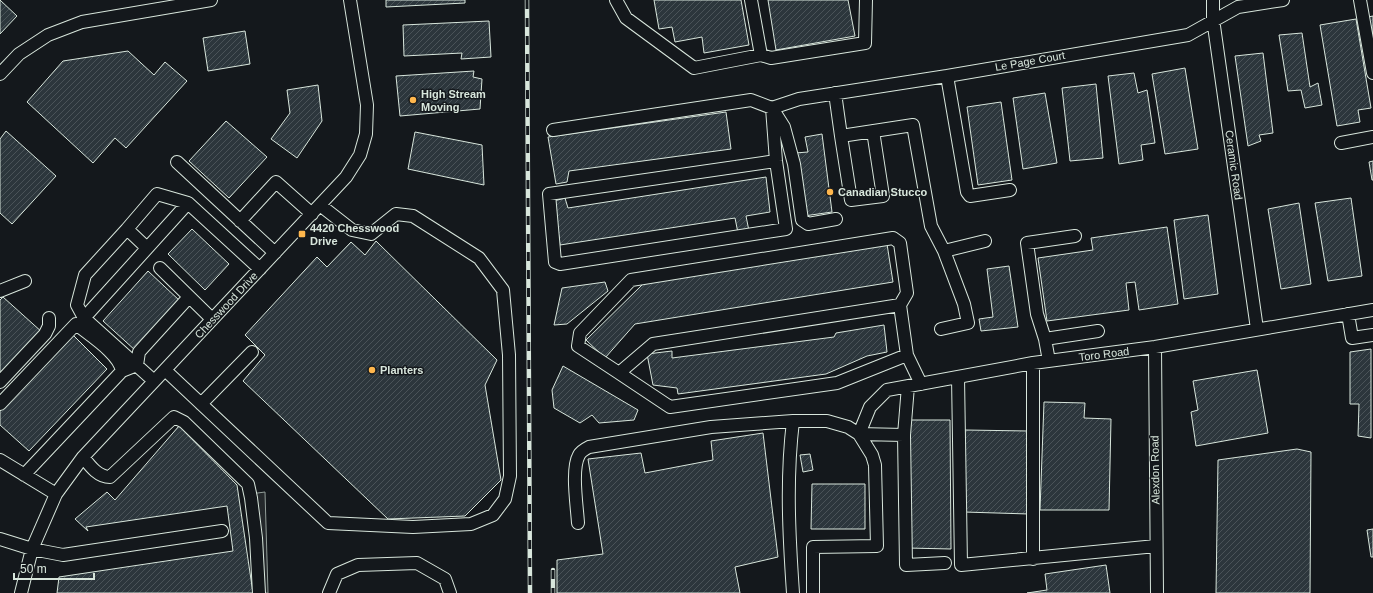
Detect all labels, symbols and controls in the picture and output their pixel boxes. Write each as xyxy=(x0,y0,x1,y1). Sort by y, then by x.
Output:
street label: Le Page Court xyxy=(994,49,1066,73)
place label: High Stream Moving xyxy=(421,88,486,113)
marker: High Stream Moving xyxy=(408,95,418,105)
street label: Ceramic Road xyxy=(1223,129,1245,201)
place label: Canadian Stucco xyxy=(838,186,928,198)
marker: Canadian Stucco xyxy=(825,187,835,197)
place label: 4420 Chesswood Drive xyxy=(310,222,399,247)
marker: 4420 Chesswood Drive xyxy=(297,229,307,239)
street label: Chesswood Drive xyxy=(192,269,260,341)
street label: Toro Road xyxy=(1078,345,1130,363)
place label: Planters xyxy=(380,364,423,376)
marker: Planters xyxy=(367,365,377,375)
street label: Alexdon Road xyxy=(1148,435,1162,505)
scale bar xyxy=(14,555,94,581)
text: 50 m xyxy=(20,562,47,576)

